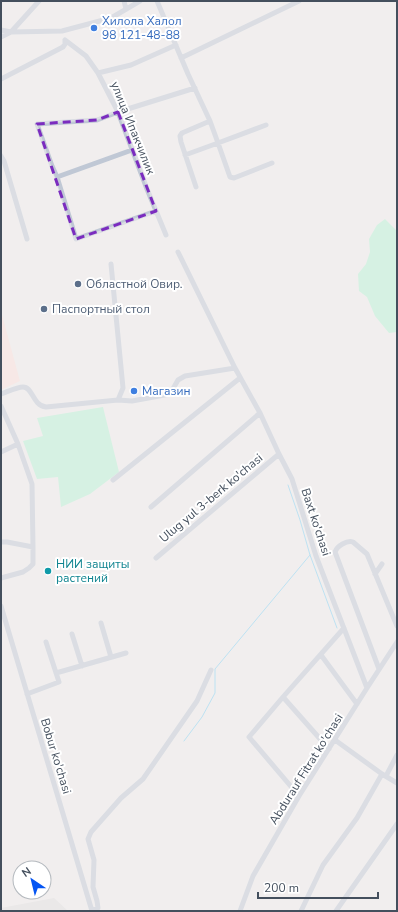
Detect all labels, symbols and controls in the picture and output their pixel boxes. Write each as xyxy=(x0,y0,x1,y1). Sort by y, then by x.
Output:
place label: Хилола Халол 98 121-48-88 xyxy=(102,13,182,43)
marker: Хилола Халол 98 121-48-88 xyxy=(89,23,99,33)
street label: улица Ипакчилик xyxy=(107,79,159,178)
place label: Областной Овир. xyxy=(86,276,183,292)
marker: Областной Овир. xyxy=(73,279,83,289)
place label: Паспортный стол xyxy=(52,301,150,317)
marker: Паспортный стол xyxy=(39,304,49,314)
place label: Магазин xyxy=(142,383,190,399)
marker: Магазин xyxy=(129,386,139,396)
street label: Ulug yul 3-berk ko'chasi xyxy=(156,450,266,546)
street label: Baxt ko'chasi xyxy=(297,486,335,558)
place label: НИИ защиты растений xyxy=(56,556,129,586)
marker: НИИ защиты растений xyxy=(43,566,53,576)
street label: Abdurauf Fitrat ko'chasi xyxy=(265,711,347,827)
street label: Bobur ko'chasi xyxy=(37,716,75,796)
north arrow xyxy=(12,860,52,900)
text: N xyxy=(19,864,34,881)
scale bar xyxy=(258,874,378,900)
text: 200 m xyxy=(264,880,299,896)

